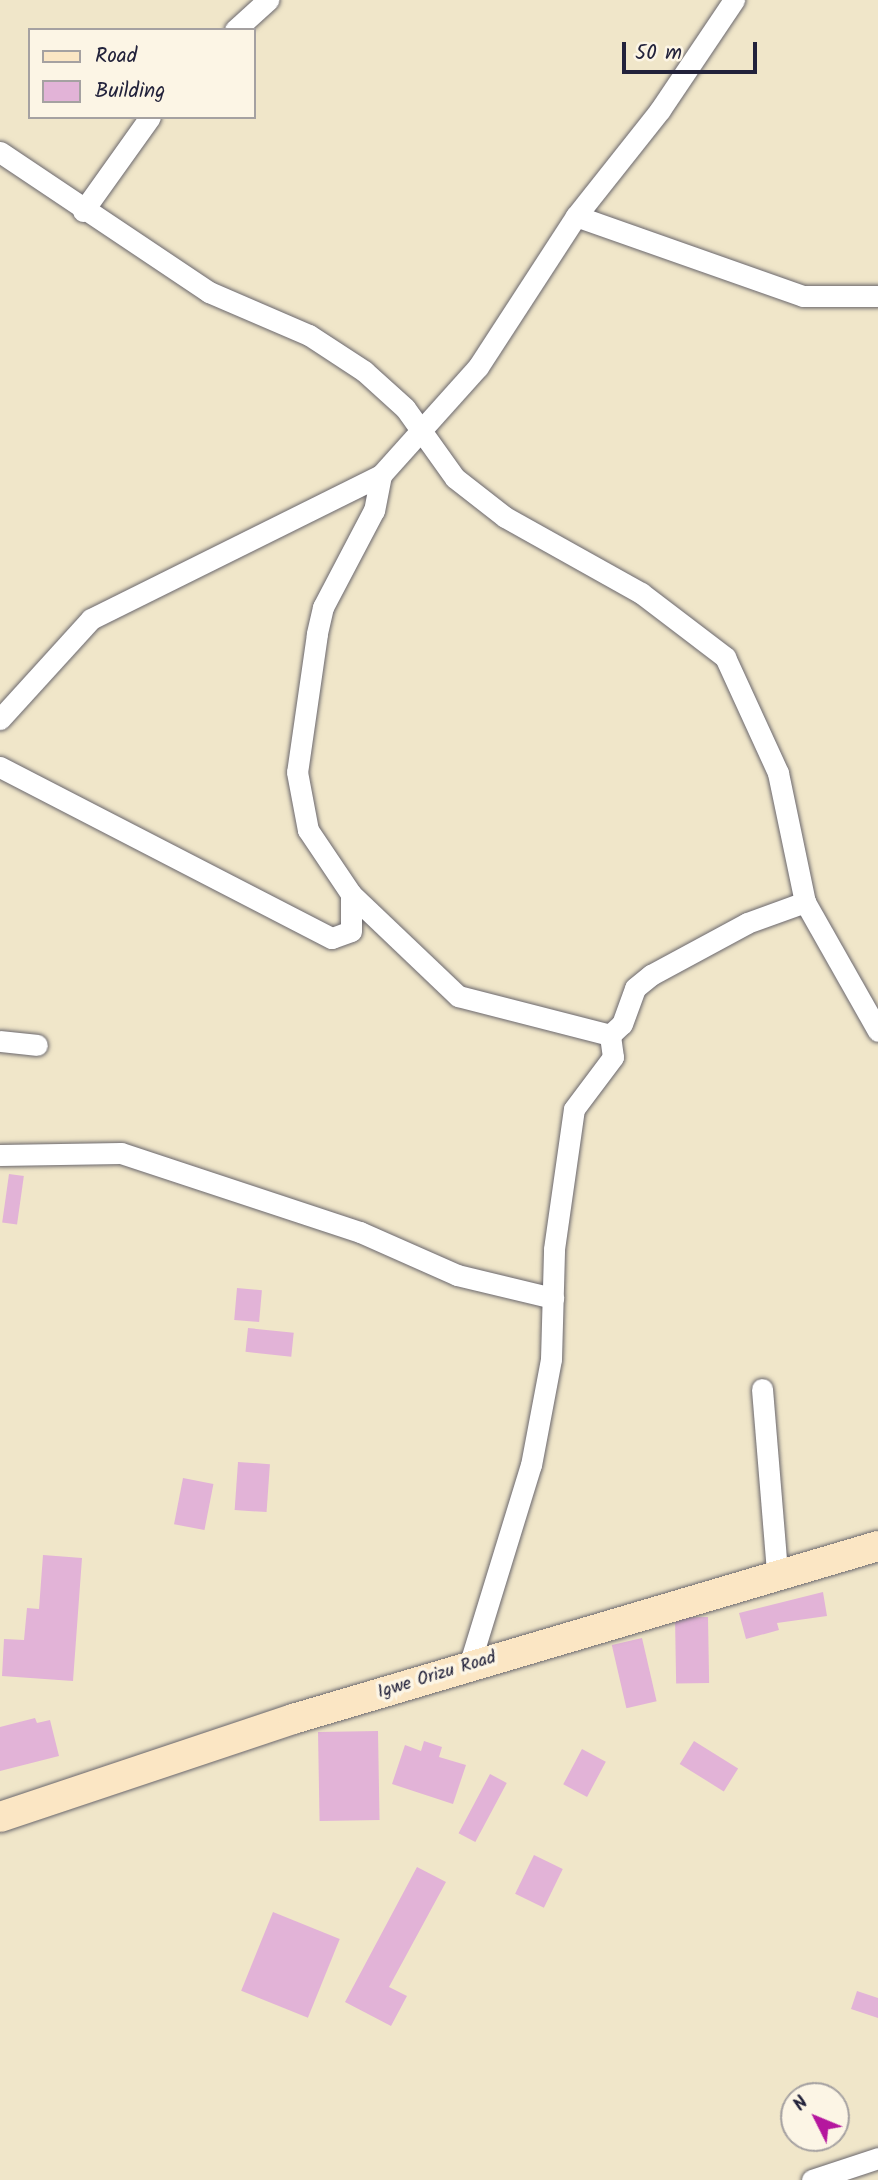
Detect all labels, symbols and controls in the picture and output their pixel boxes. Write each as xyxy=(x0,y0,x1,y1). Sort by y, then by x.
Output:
legend xyxy=(28,28,256,119)
scale bar xyxy=(626,28,761,72)
text: 50 m xyxy=(635,37,682,70)
text: Road xyxy=(95,40,137,73)
text: Building xyxy=(95,75,165,108)
street label: Igwe Orizu Road xyxy=(375,1648,499,1704)
north arrow xyxy=(780,2082,850,2152)
text: N xyxy=(786,2089,816,2119)

